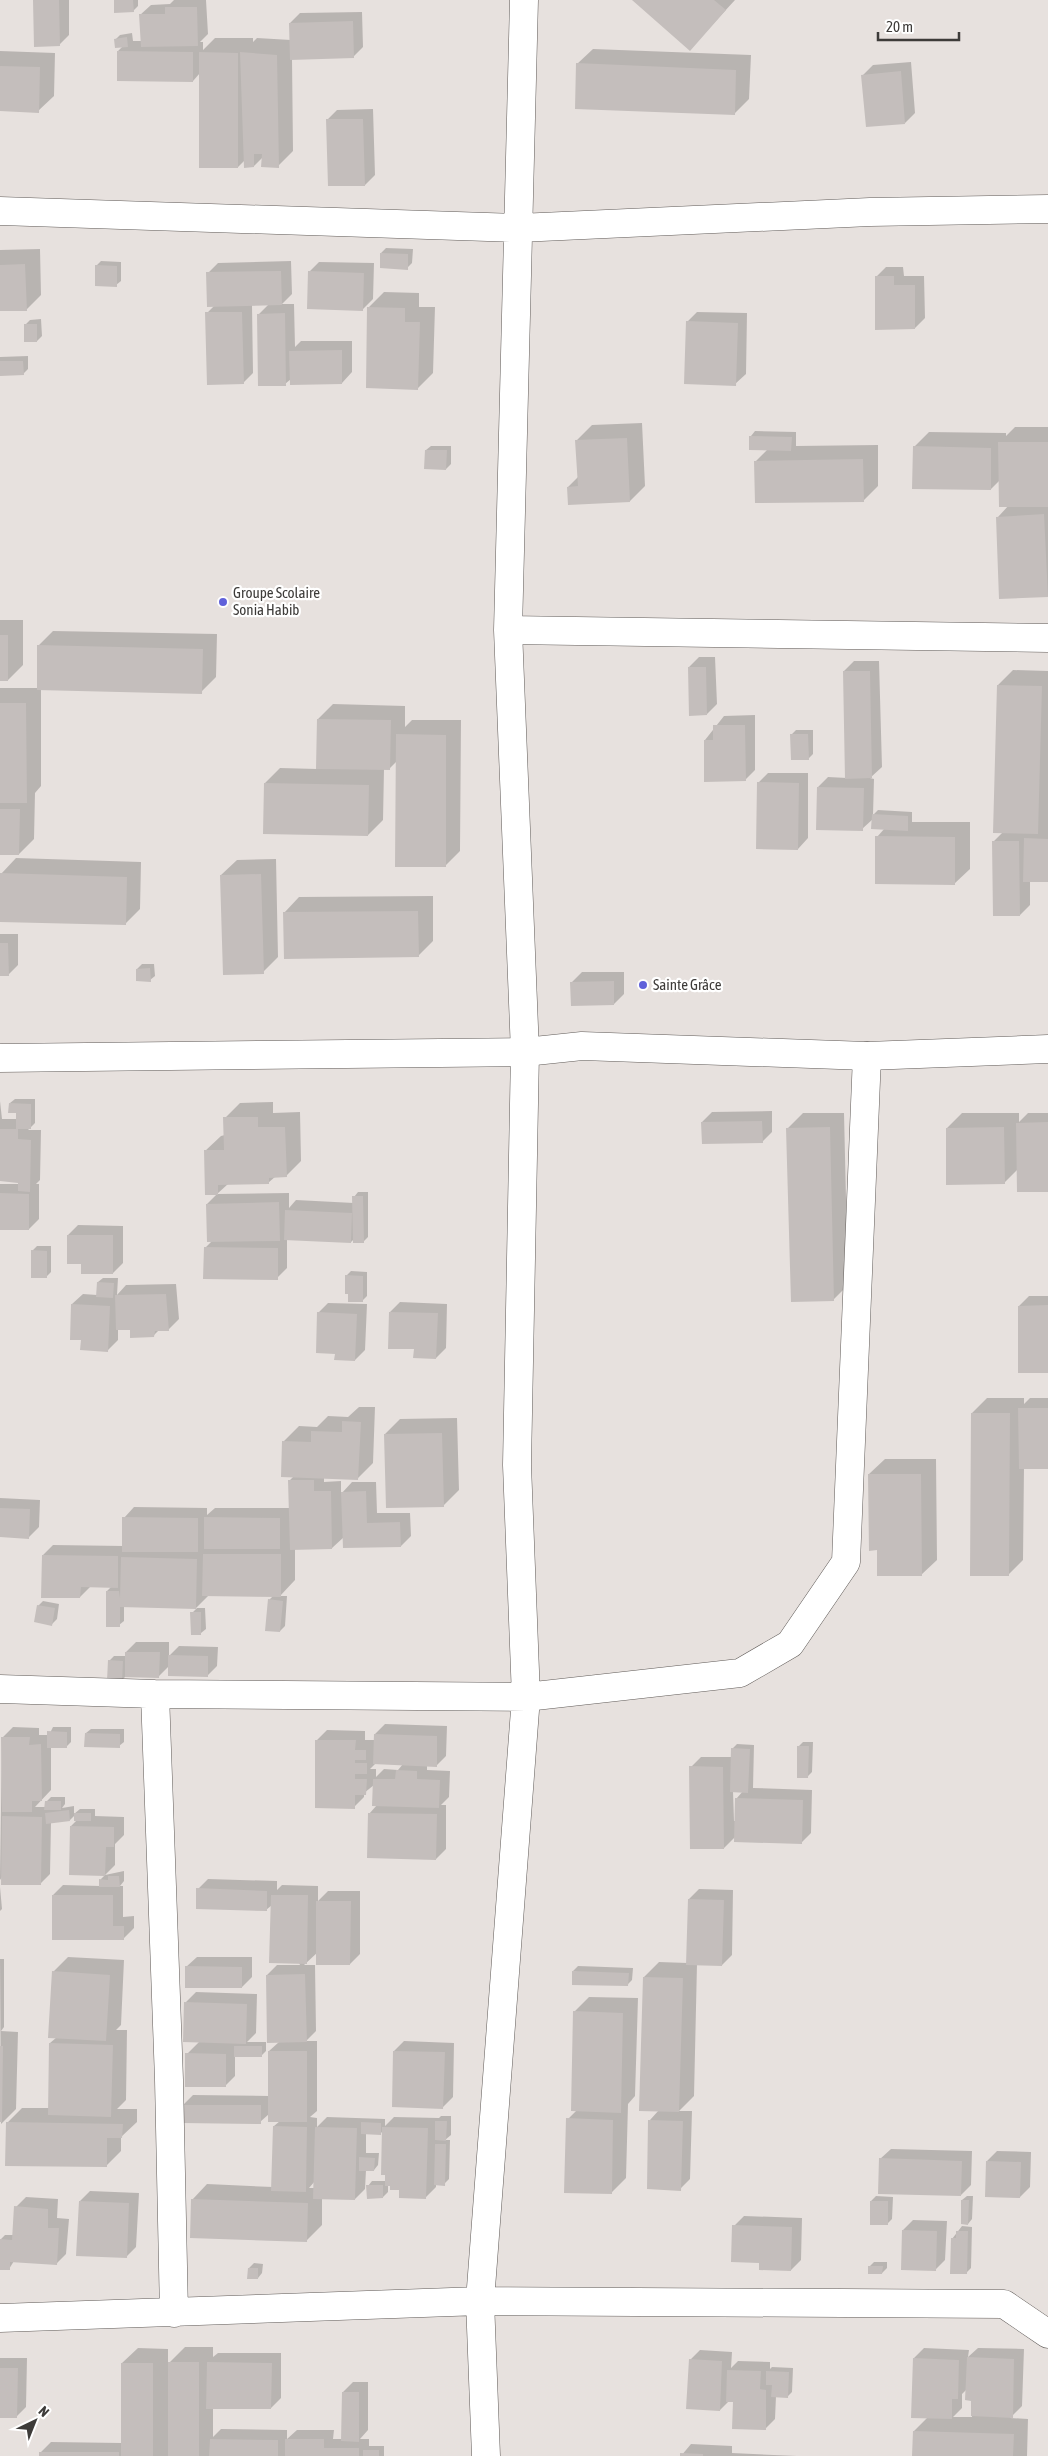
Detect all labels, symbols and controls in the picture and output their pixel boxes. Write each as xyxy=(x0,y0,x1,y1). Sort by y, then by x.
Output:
scale bar xyxy=(878,10,959,42)
text: 20 m xyxy=(886,18,913,35)
place label: Groupe Scolaire Sonia Habib xyxy=(233,584,320,618)
marker: Groupe Scolaire Sonia Habib xyxy=(217,596,229,608)
place label: Sainte Grâce xyxy=(653,976,722,993)
marker: Sainte Grâce xyxy=(637,979,649,991)
north arrow xyxy=(10,2396,60,2446)
text: N xyxy=(35,2403,52,2420)

